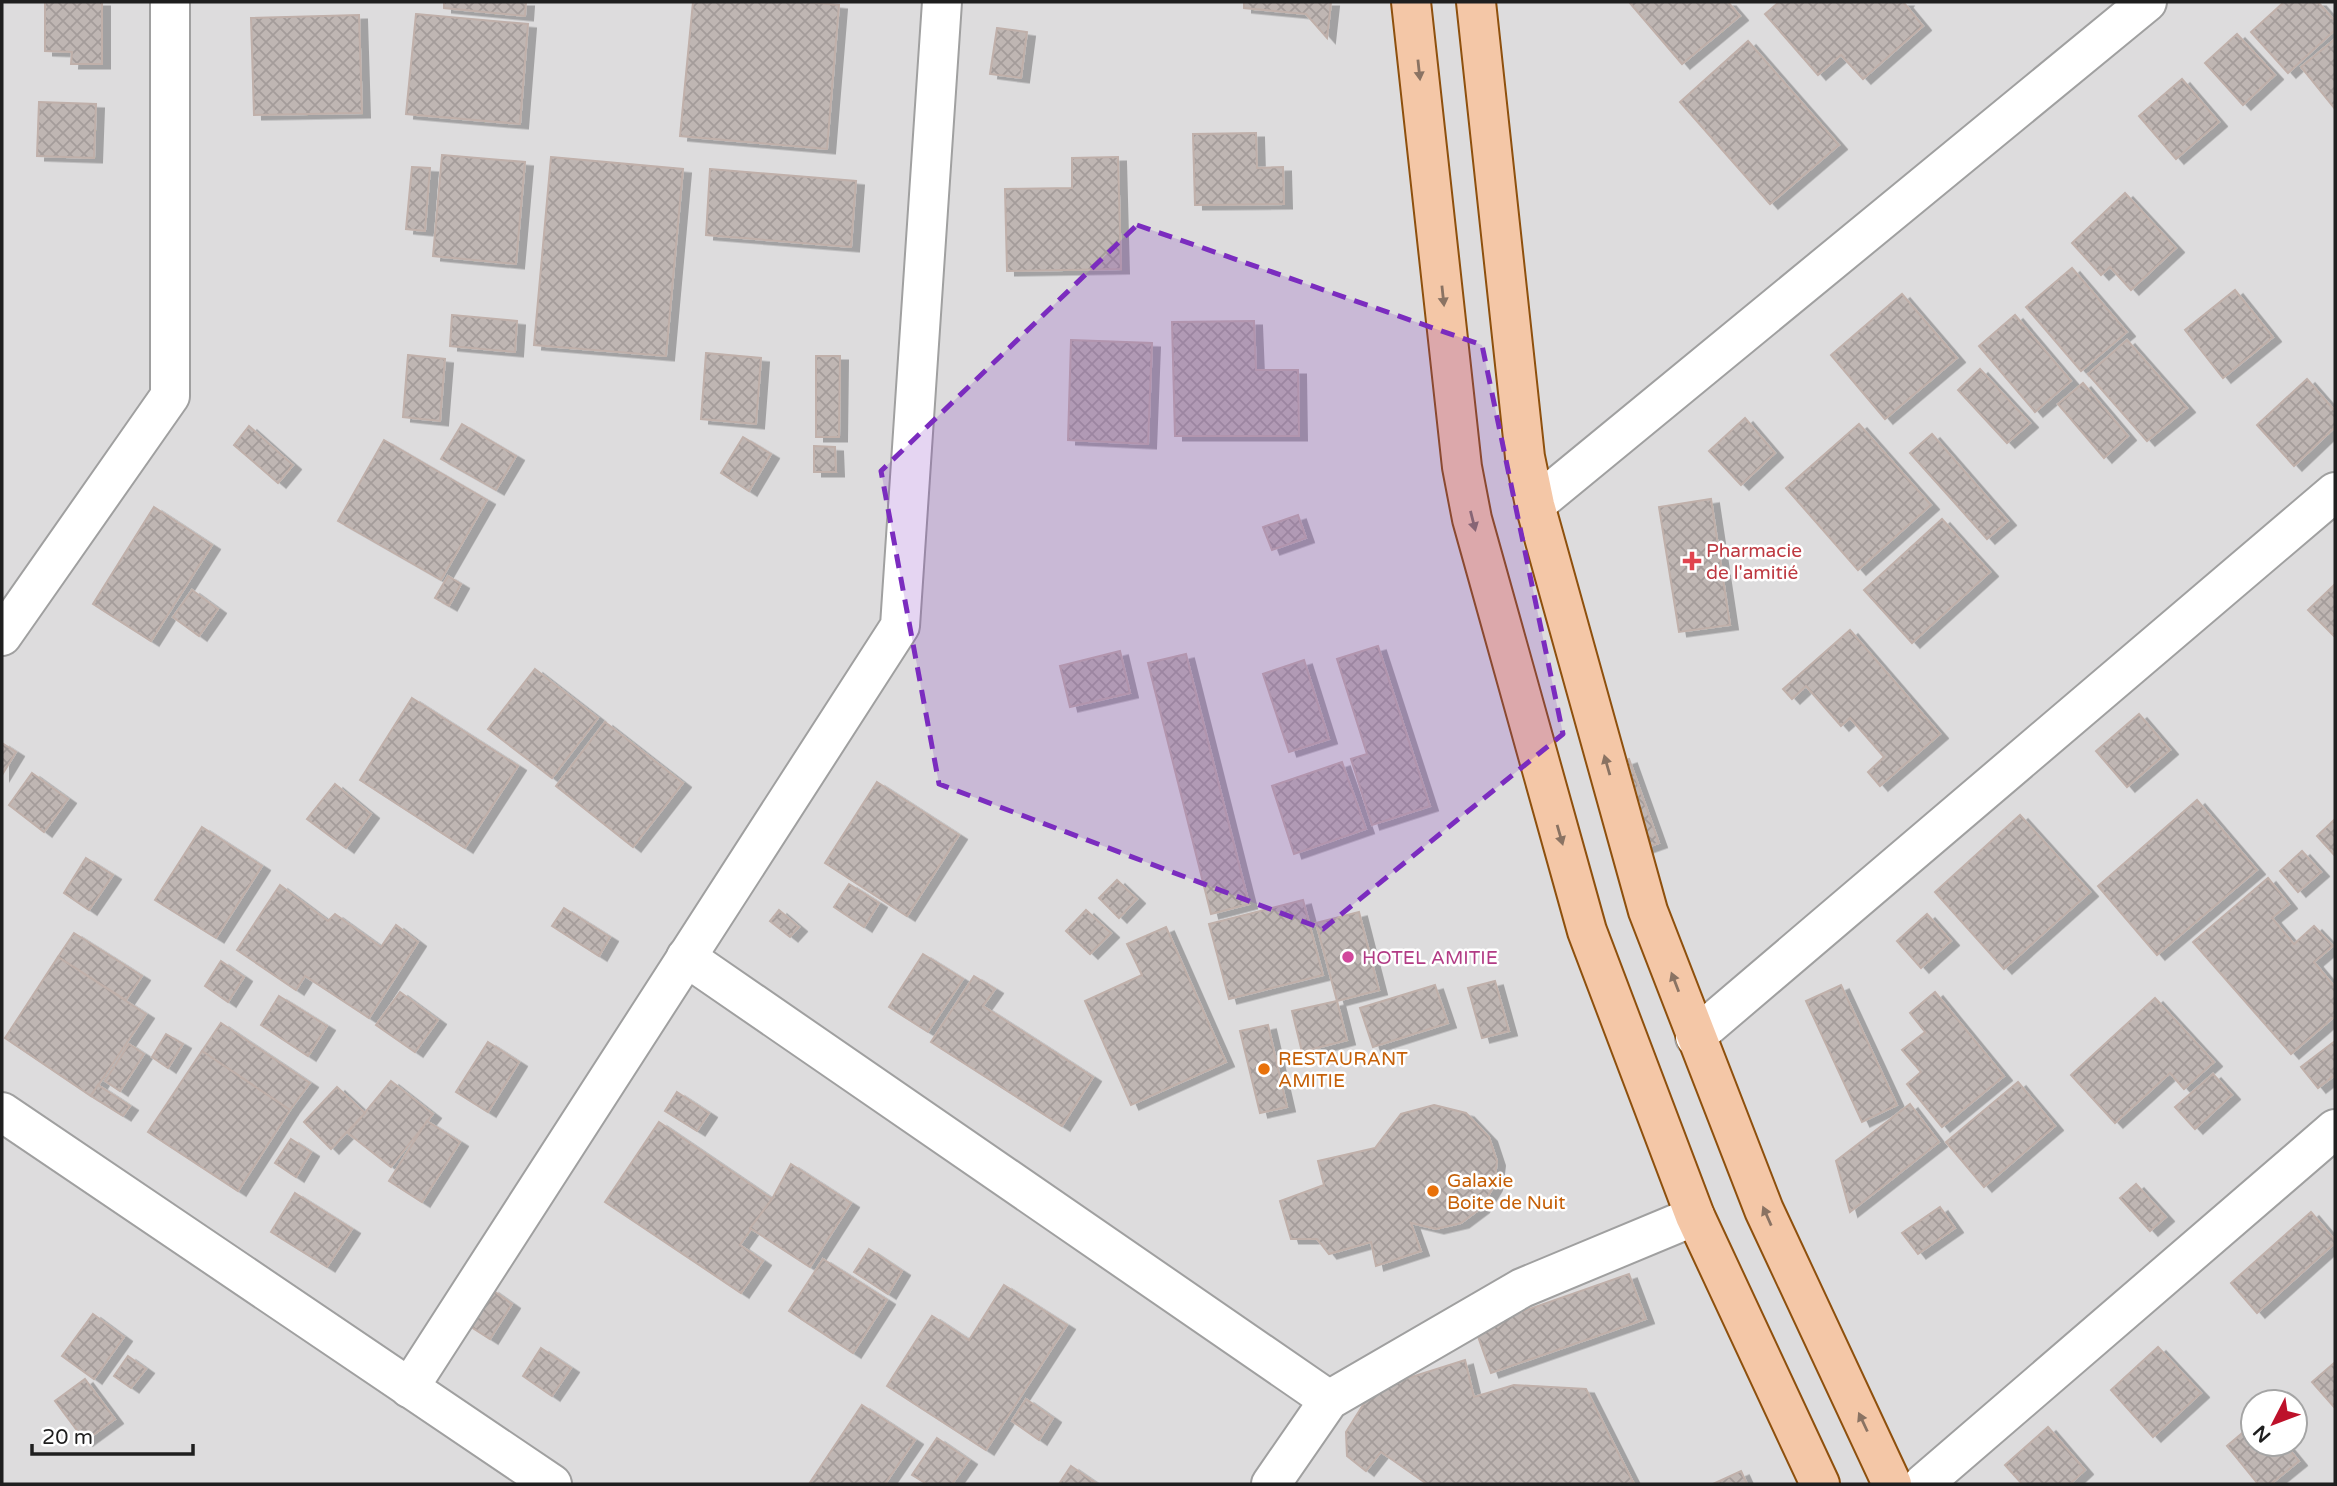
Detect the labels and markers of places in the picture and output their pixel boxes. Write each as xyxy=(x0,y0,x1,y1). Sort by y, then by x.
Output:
place label: Pharmacie de l'amitié xyxy=(1706,540,1802,584)
marker: Pharmacie de l'amitié xyxy=(1684,553,1700,569)
place label: HOTEL AMITIE xyxy=(1362,947,1498,969)
marker: HOTEL AMITIE xyxy=(1340,949,1356,965)
place label: RESTAURANT AMITIE xyxy=(1278,1048,1408,1092)
marker: RESTAURANT AMITIE xyxy=(1256,1061,1272,1077)
place label: Galaxie Boite de Nuit xyxy=(1447,1170,1565,1214)
marker: Galaxie Boite de Nuit xyxy=(1425,1183,1441,1199)

